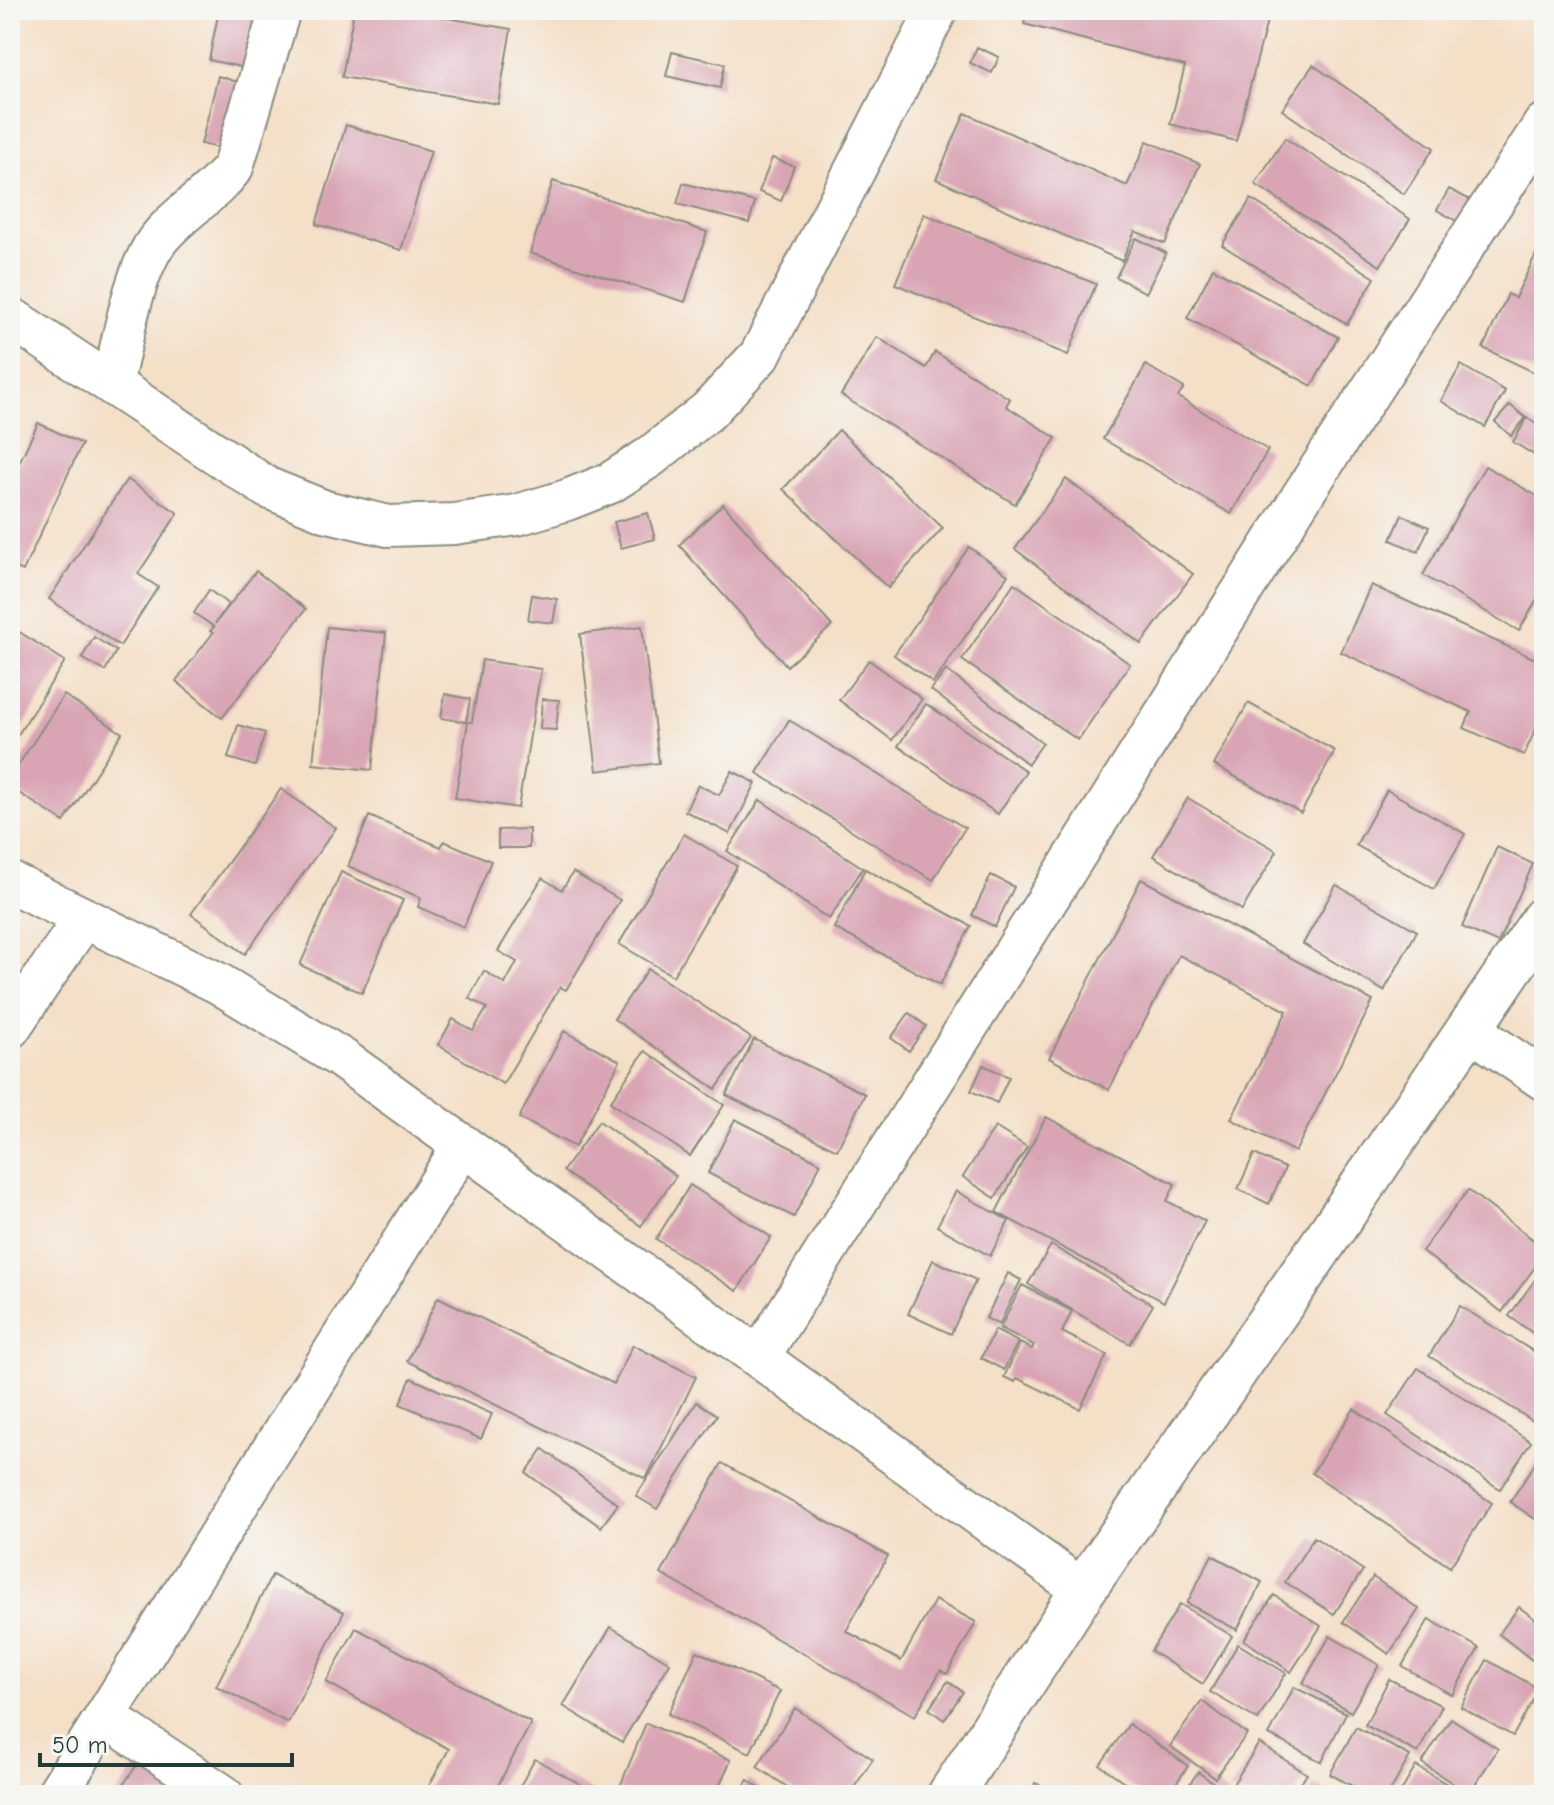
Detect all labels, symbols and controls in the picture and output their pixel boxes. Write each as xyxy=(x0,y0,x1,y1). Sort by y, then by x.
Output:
scale bar xyxy=(40,1717,292,1767)
text: 50 m xyxy=(52,1731,108,1759)

